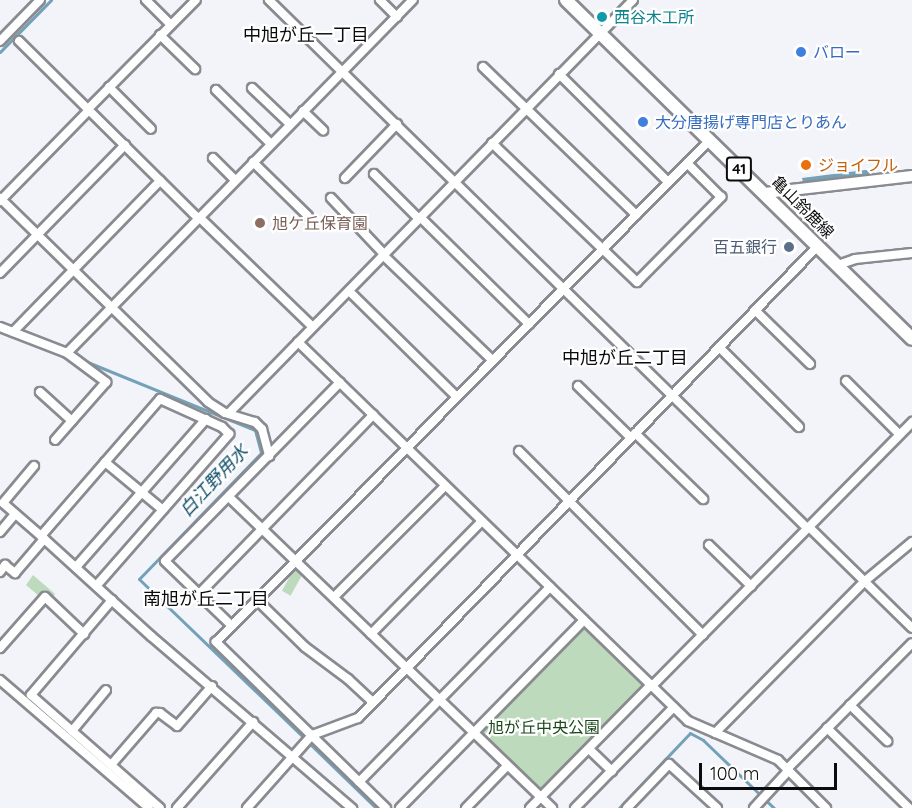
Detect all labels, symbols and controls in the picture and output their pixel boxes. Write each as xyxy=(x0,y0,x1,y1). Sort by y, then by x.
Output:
place label: 西谷木工所 xyxy=(614,7,694,27)
marker: 西谷木工所 xyxy=(595,10,609,24)
district label: 中旭が丘一丁目 xyxy=(243,24,369,46)
place label: バロー xyxy=(813,42,861,62)
marker: バロー xyxy=(794,45,808,59)
place label: 大分唐揚げ専門店とりあん xyxy=(655,112,847,132)
marker: 大分唐揚げ専門店とりあん xyxy=(636,115,650,129)
place label: ジョイフル xyxy=(818,155,898,175)
road number: 41 xyxy=(726,157,752,181)
marker: ジョイフル xyxy=(799,158,813,172)
street label: 亀山鈴鹿線 xyxy=(768,172,838,242)
place label: 旭ケ丘保育園 xyxy=(272,213,368,233)
marker: 旭ケ丘保育園 xyxy=(253,216,267,230)
place label: 百五銀行 xyxy=(713,237,777,257)
marker: 百五銀行 xyxy=(782,240,796,254)
district label: 中旭が丘二丁目 xyxy=(562,347,688,369)
water label: 白江野用水 xyxy=(175,441,253,521)
district label: 南旭が丘二丁目 xyxy=(143,588,269,610)
park label: 旭が丘中央公園 xyxy=(488,717,600,737)
scale bar xyxy=(702,751,840,789)
text: 100 m xyxy=(710,762,759,785)

